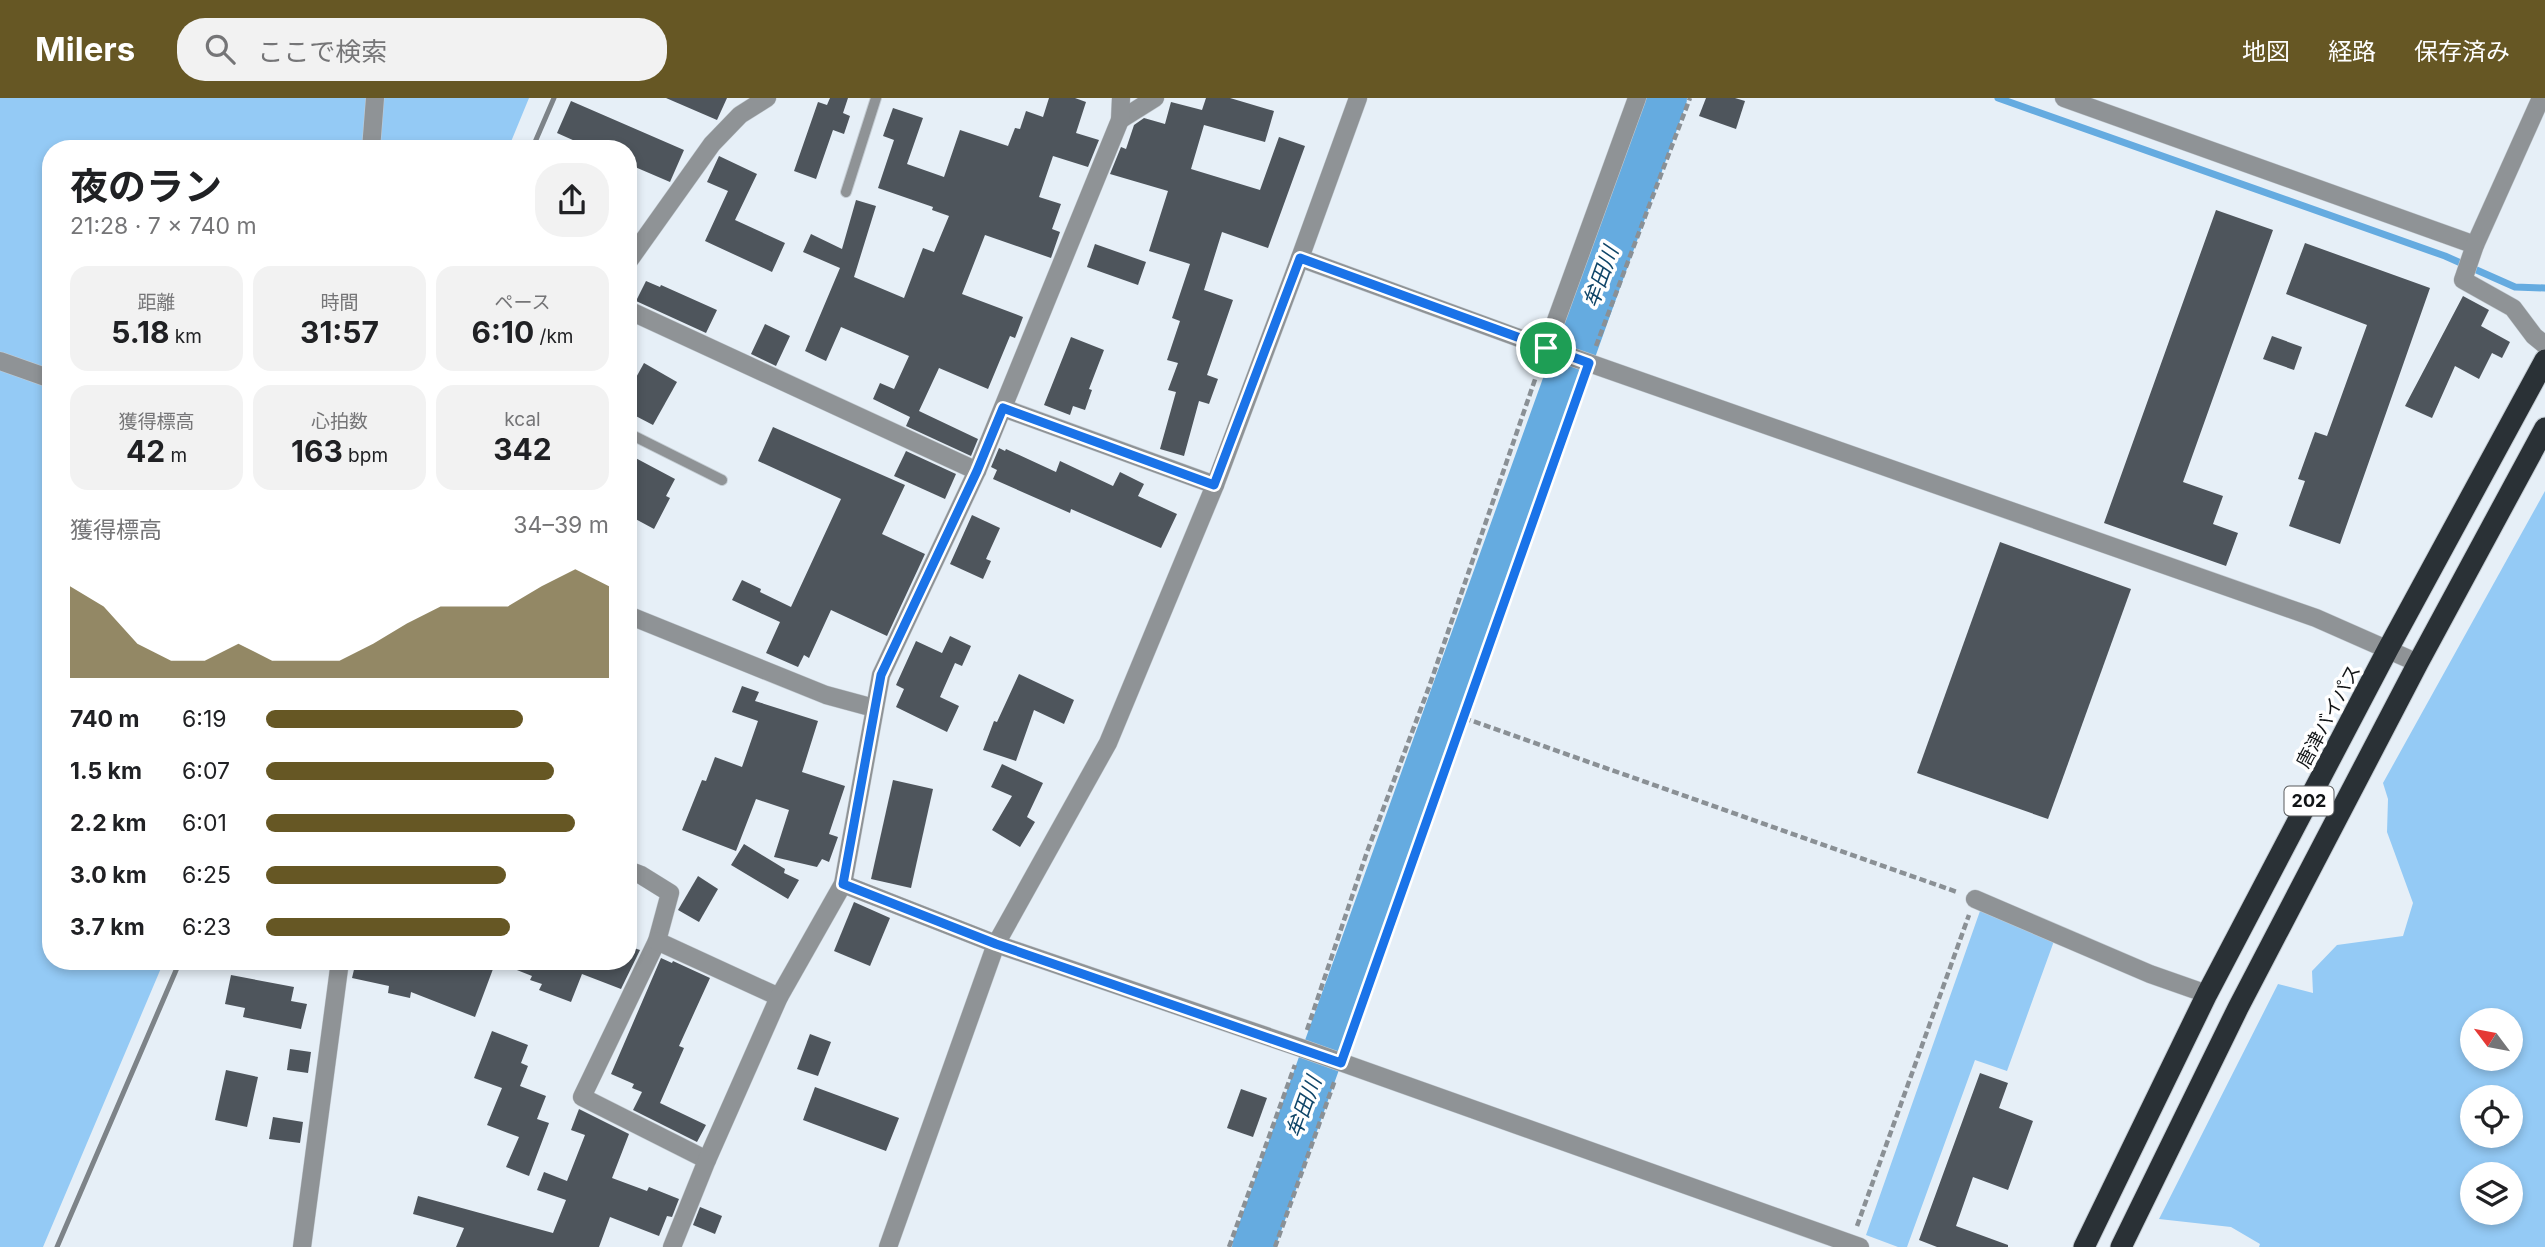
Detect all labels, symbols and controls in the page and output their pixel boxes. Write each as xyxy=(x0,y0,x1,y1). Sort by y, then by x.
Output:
search box xyxy=(177,18,667,81)
text: Milers xyxy=(35,29,135,69)
icon: search xyxy=(201,30,239,68)
text: ここで検索 xyxy=(257,36,387,67)
text: 地図 xyxy=(2242,37,2290,66)
text: 経路 xyxy=(2328,37,2376,66)
text: 保存済み xyxy=(2414,37,2510,66)
text: 夜のラン xyxy=(70,163,222,209)
button: share xyxy=(535,163,609,237)
text: 21:28 · 7 × 740 m xyxy=(70,212,257,240)
water label: 牟田川 xyxy=(1578,241,1624,311)
text: 距離 xyxy=(137,291,176,314)
text: 時間 xyxy=(320,291,359,314)
text: ペース xyxy=(494,291,551,314)
text: 5.18 xyxy=(111,314,169,350)
text: 31:57 xyxy=(300,314,379,350)
text: 6:10 xyxy=(472,314,534,350)
pin xyxy=(1516,318,1576,378)
text: km xyxy=(169,325,202,348)
text: /km xyxy=(534,325,573,348)
icon: arrive xyxy=(1527,329,1565,367)
text: kcal xyxy=(504,408,541,431)
text: 獲得標高 xyxy=(118,410,195,433)
text: 心拍数 xyxy=(311,410,368,433)
text: 342 xyxy=(493,431,552,467)
text: 42 xyxy=(126,433,165,469)
text: 163 xyxy=(291,433,343,469)
text: m xyxy=(165,444,187,467)
text: bpm xyxy=(343,444,388,467)
text: 34–39 m xyxy=(513,511,609,539)
text: 獲得標高 xyxy=(70,516,162,544)
street label: 唐津バイパス xyxy=(2292,661,2365,772)
text: 740 m xyxy=(70,705,140,733)
text: 6:19 xyxy=(182,705,227,733)
text: 1.5 km xyxy=(70,757,142,785)
text: 6:07 xyxy=(182,757,230,785)
road number: 202 xyxy=(2284,786,2334,816)
text: 2.2 km xyxy=(70,809,146,837)
text: 6:01 xyxy=(182,809,227,837)
text: 3.0 km xyxy=(70,861,147,889)
text: 6:25 xyxy=(182,861,231,889)
text: 3.7 km xyxy=(70,913,145,941)
text: 6:23 xyxy=(182,913,231,941)
north arrow xyxy=(2460,1008,2524,1071)
map controls xyxy=(2460,1008,2523,1225)
water label: 牟田川 xyxy=(1281,1071,1327,1141)
button: locate xyxy=(2460,1085,2523,1148)
button: layers xyxy=(2460,1162,2523,1225)

